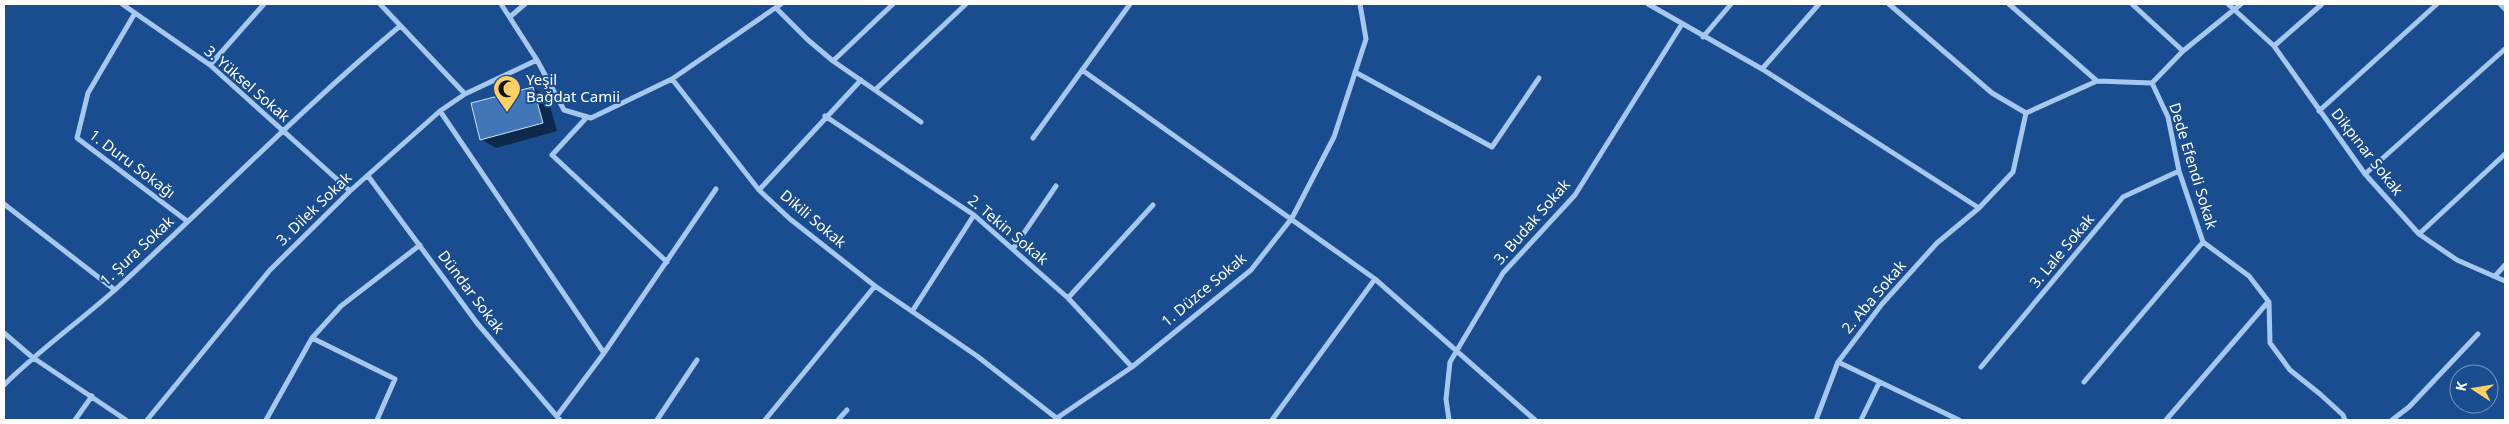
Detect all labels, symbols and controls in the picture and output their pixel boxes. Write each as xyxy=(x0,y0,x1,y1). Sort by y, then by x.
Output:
street label: 3. Yüksel Sokak xyxy=(201,41,295,126)
place label: Yeşil Bağdat Camii xyxy=(526,69,620,106)
mosque icon: Yeşil Bağdat Camii xyxy=(492,74,522,113)
street label: Dede Efendi Sokak xyxy=(2165,100,2223,231)
street label: Dikpınar Sokak xyxy=(2327,104,2408,199)
street label: 1. Duru Sokağı xyxy=(85,124,180,202)
street label: 3. Dilek Sokak xyxy=(271,167,355,249)
street label: 3. Budak Sokak xyxy=(1489,174,1574,268)
street label: Dikili Sokak xyxy=(777,185,851,252)
street label: 2. Tekin Sokak xyxy=(964,190,1053,269)
street label: 3. Lale Sokak xyxy=(2024,209,2098,292)
street label: 1. Şura Sokak xyxy=(95,211,178,290)
street label: Dündar Sokak xyxy=(434,246,510,337)
street label: 1. Düzce Sokak xyxy=(1157,248,1250,331)
street label: 2. Aba Sokak xyxy=(1837,256,1910,337)
north arrow xyxy=(2449,364,2499,414)
text: K xyxy=(2451,379,2471,393)

